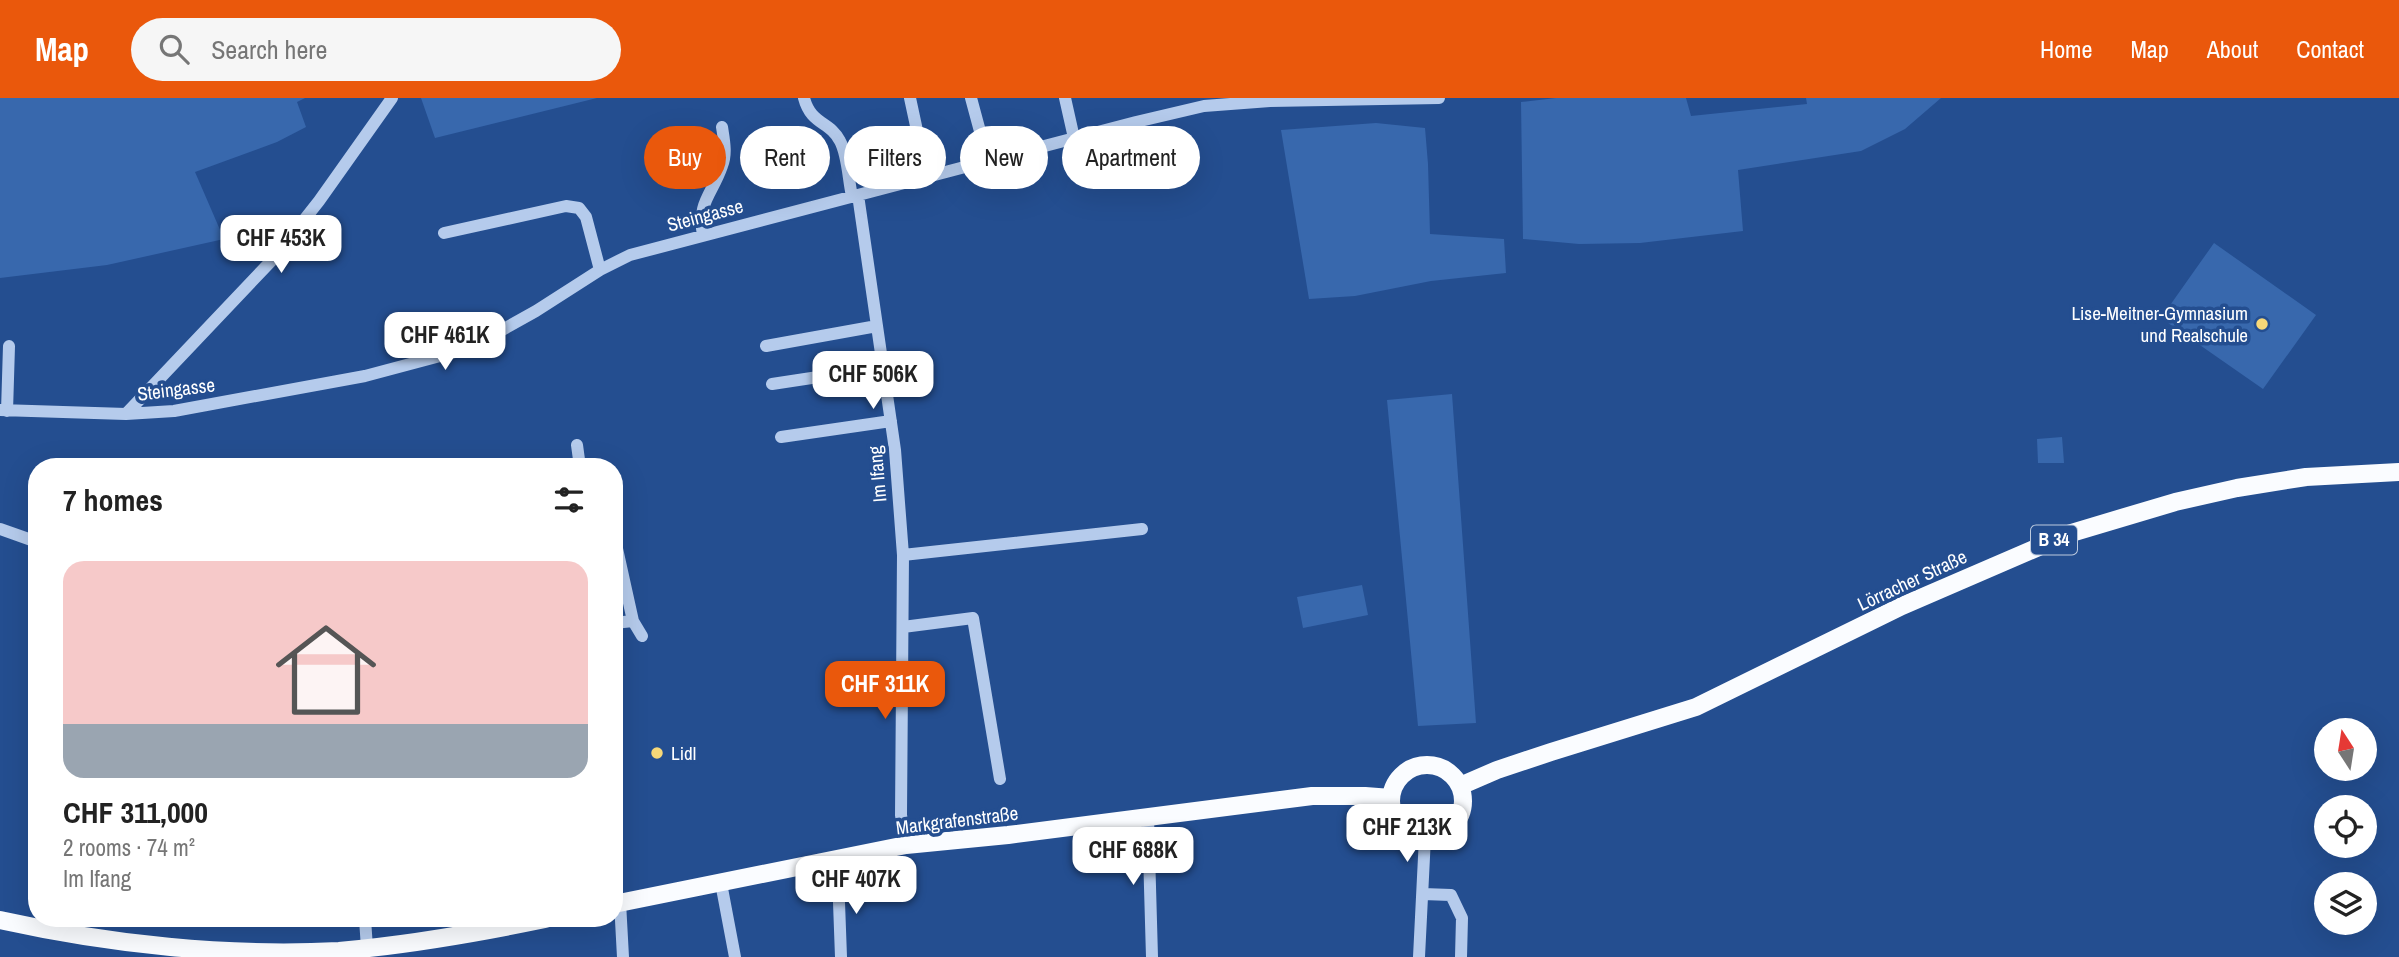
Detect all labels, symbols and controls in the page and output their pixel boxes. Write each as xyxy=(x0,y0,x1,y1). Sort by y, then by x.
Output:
search box xyxy=(131,18,621,81)
text: Map xyxy=(35,27,89,71)
icon: search xyxy=(155,30,193,68)
text: Search here xyxy=(211,32,327,67)
text: Home xyxy=(2040,33,2092,65)
text: Map xyxy=(2130,33,2169,65)
text: About xyxy=(2207,33,2258,65)
text: Contact xyxy=(2296,33,2364,65)
chip: Buy xyxy=(644,126,726,189)
chip: Rent xyxy=(740,126,830,189)
chip: Filters xyxy=(844,126,946,189)
chip: New xyxy=(960,126,1048,189)
chip: Apartment xyxy=(1062,126,1200,189)
street label: Steingasse xyxy=(664,192,746,238)
pin: CHF 453K xyxy=(209,216,353,275)
text: CHF 453K xyxy=(236,222,326,253)
place label: Lise-Meitner-Gymnasium und Realschule xyxy=(2071,300,2248,348)
pin: CHF 461K xyxy=(373,313,517,372)
marker: Lise-Meitner-Gymnasium und Realschule xyxy=(2254,316,2270,332)
text: CHF 461K xyxy=(400,319,490,350)
pin: CHF 506K xyxy=(801,352,945,411)
text: CHF 506K xyxy=(828,358,918,389)
street label: Steingasse xyxy=(136,371,216,407)
street label: Im Ifang xyxy=(862,444,892,503)
text: 7 homes xyxy=(63,480,163,520)
icon: filters xyxy=(550,481,588,519)
road number: B 34 xyxy=(2031,526,2077,555)
street label: Lörracher Straße xyxy=(1853,543,1971,617)
icon: home xyxy=(263,607,389,733)
pin: CHF 311K xyxy=(813,662,957,721)
text: CHF 311K xyxy=(841,668,929,699)
north arrow xyxy=(2314,718,2376,780)
map controls xyxy=(2314,718,2377,935)
place label: Lidl xyxy=(671,740,696,766)
marker: Lidl xyxy=(649,745,665,761)
text: CHF 311,000 xyxy=(63,792,208,832)
button: locate xyxy=(2314,795,2377,858)
street label: Markgrafenstraße xyxy=(894,800,1020,840)
pin: CHF 213K xyxy=(1335,804,1479,864)
text: CHF 213K xyxy=(1362,811,1452,842)
pin: CHF 688K xyxy=(1061,828,1205,887)
text: 2 rooms · 74 m² xyxy=(63,832,195,863)
text: CHF 688K xyxy=(1088,834,1178,865)
pin: CHF 407K xyxy=(784,856,928,916)
text: Im Ifang xyxy=(63,863,131,894)
text: CHF 407K xyxy=(811,863,901,894)
button: layers xyxy=(2314,872,2377,935)

